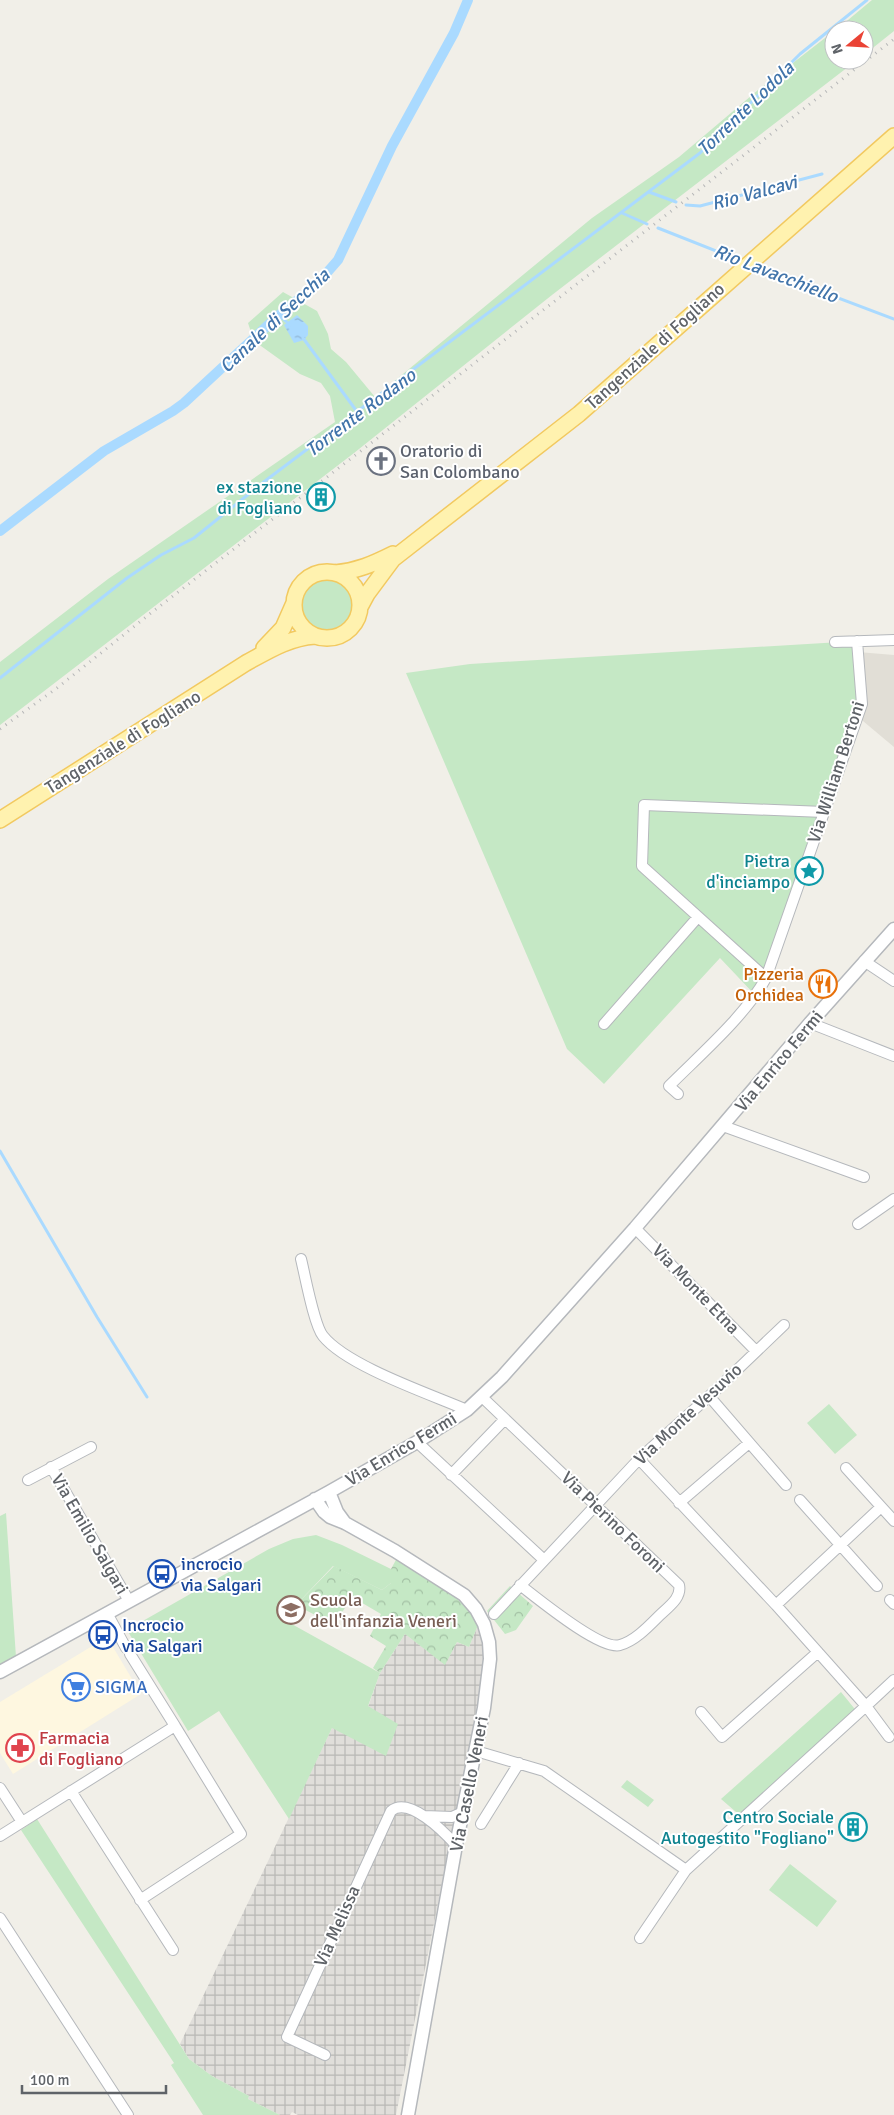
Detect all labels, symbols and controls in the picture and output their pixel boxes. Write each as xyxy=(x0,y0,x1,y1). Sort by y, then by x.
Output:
north arrow xyxy=(824,20,874,70)
text: N xyxy=(828,42,847,56)
water label: Torrente Lodola xyxy=(692,55,800,161)
water label: Rio Valcavi xyxy=(709,169,802,216)
water label: Rio Lavacchiello xyxy=(710,239,842,309)
water label: Canale di Secchia xyxy=(214,262,336,378)
street label: Tangenziale di Fogliano xyxy=(581,278,729,414)
water label: Torrente Rodano xyxy=(301,363,422,462)
place label: Oratorio di San Colombano xyxy=(400,440,520,483)
church icon: Oratorio di San Colombano xyxy=(366,446,396,476)
place label: ex stazione di Fogliano xyxy=(216,476,302,519)
building icon: ex stazione di Fogliano xyxy=(306,482,336,512)
street label: Tangenziale di Fogliano xyxy=(41,685,205,799)
street label: Via William Bertoni xyxy=(803,698,869,846)
place label: Pietra d'inciampo xyxy=(706,850,790,893)
place icon: Pietra d'inciampo xyxy=(794,856,824,886)
place label: Pizzeria Orchidea xyxy=(735,963,804,1006)
restaurant icon: Pizzeria Orchidea xyxy=(808,969,838,999)
street label: Via Enrico Fermi xyxy=(730,1006,828,1116)
street label: Via Monte Etna xyxy=(648,1239,744,1339)
street label: Via Monte Vesuvio xyxy=(629,1358,747,1470)
street label: Via Enrico Fermi xyxy=(342,1407,460,1491)
street label: Via Pierino Foroni xyxy=(556,1467,670,1577)
street label: Via Emilio Salgari xyxy=(47,1470,133,1598)
place label: incrocio via Salgari xyxy=(181,1553,262,1596)
bus stop icon: incrocio via Salgari xyxy=(147,1559,177,1589)
place label: Scuola dell'infanzia Veneri xyxy=(310,1589,457,1632)
school or university icon: Scuola dell'infanzia Veneri xyxy=(276,1595,306,1625)
place label: Incrocio via Salgari xyxy=(122,1614,203,1657)
bus stop icon: Incrocio via Salgari xyxy=(88,1620,118,1650)
supermarket icon: SIGMA xyxy=(61,1672,91,1702)
place label: SIGMA xyxy=(95,1676,147,1698)
street label: Via Casello Veneri xyxy=(445,1714,493,1854)
place label: Farmacia di Fogliano xyxy=(39,1727,123,1770)
pharmacy icon: Farmacia di Fogliano xyxy=(5,1733,35,1763)
place label: Centro Sociale Autogestito "Fogliano" xyxy=(661,1806,834,1849)
building icon: Centro Sociale Autogestito "Fogliano" xyxy=(838,1812,868,1842)
street label: Via Melissa xyxy=(309,1882,365,1970)
scale bar xyxy=(22,2062,166,2094)
text: 100 m xyxy=(30,2071,70,2089)

